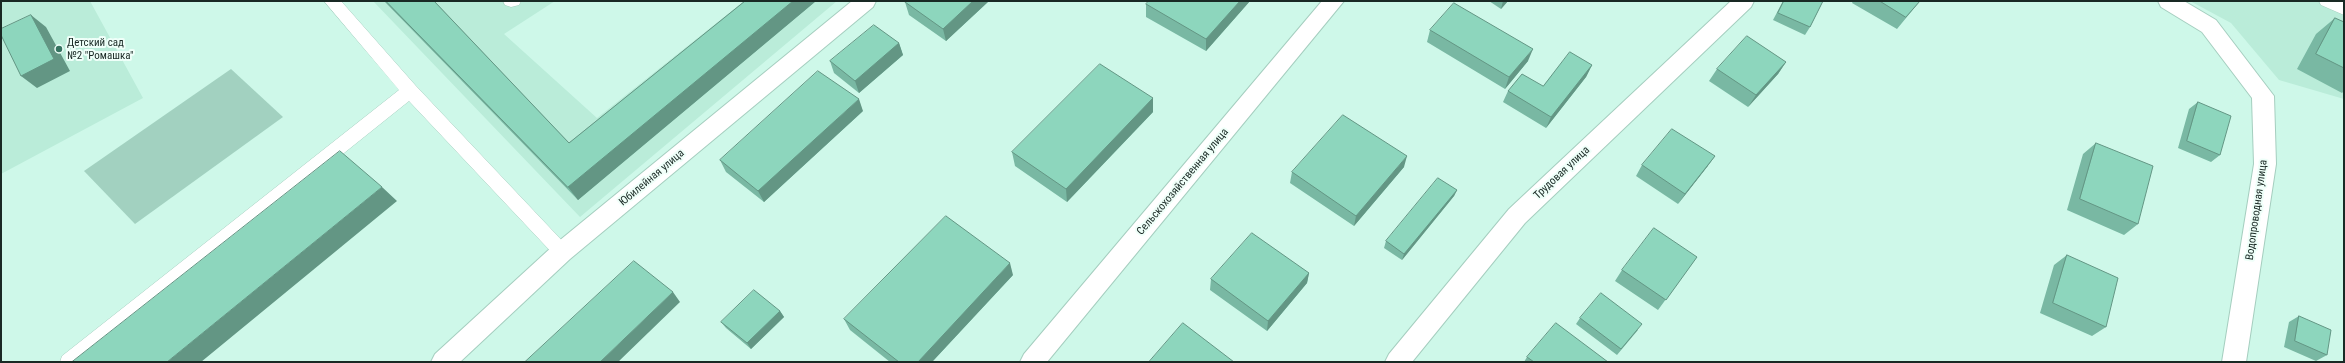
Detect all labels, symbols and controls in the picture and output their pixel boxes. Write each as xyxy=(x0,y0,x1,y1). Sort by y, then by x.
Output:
place label: Детский сад №2 "Ромашка" xyxy=(67,36,134,62)
marker: Детский сад №2 "Ромашка" xyxy=(54,44,64,54)
street label: Сельскохозяйственная улица xyxy=(1134,126,1232,238)
street label: Трудовая улица xyxy=(1531,144,1593,202)
street label: Юбилейная улица xyxy=(617,147,687,209)
street label: Водопроводная улица xyxy=(2243,159,2271,261)

